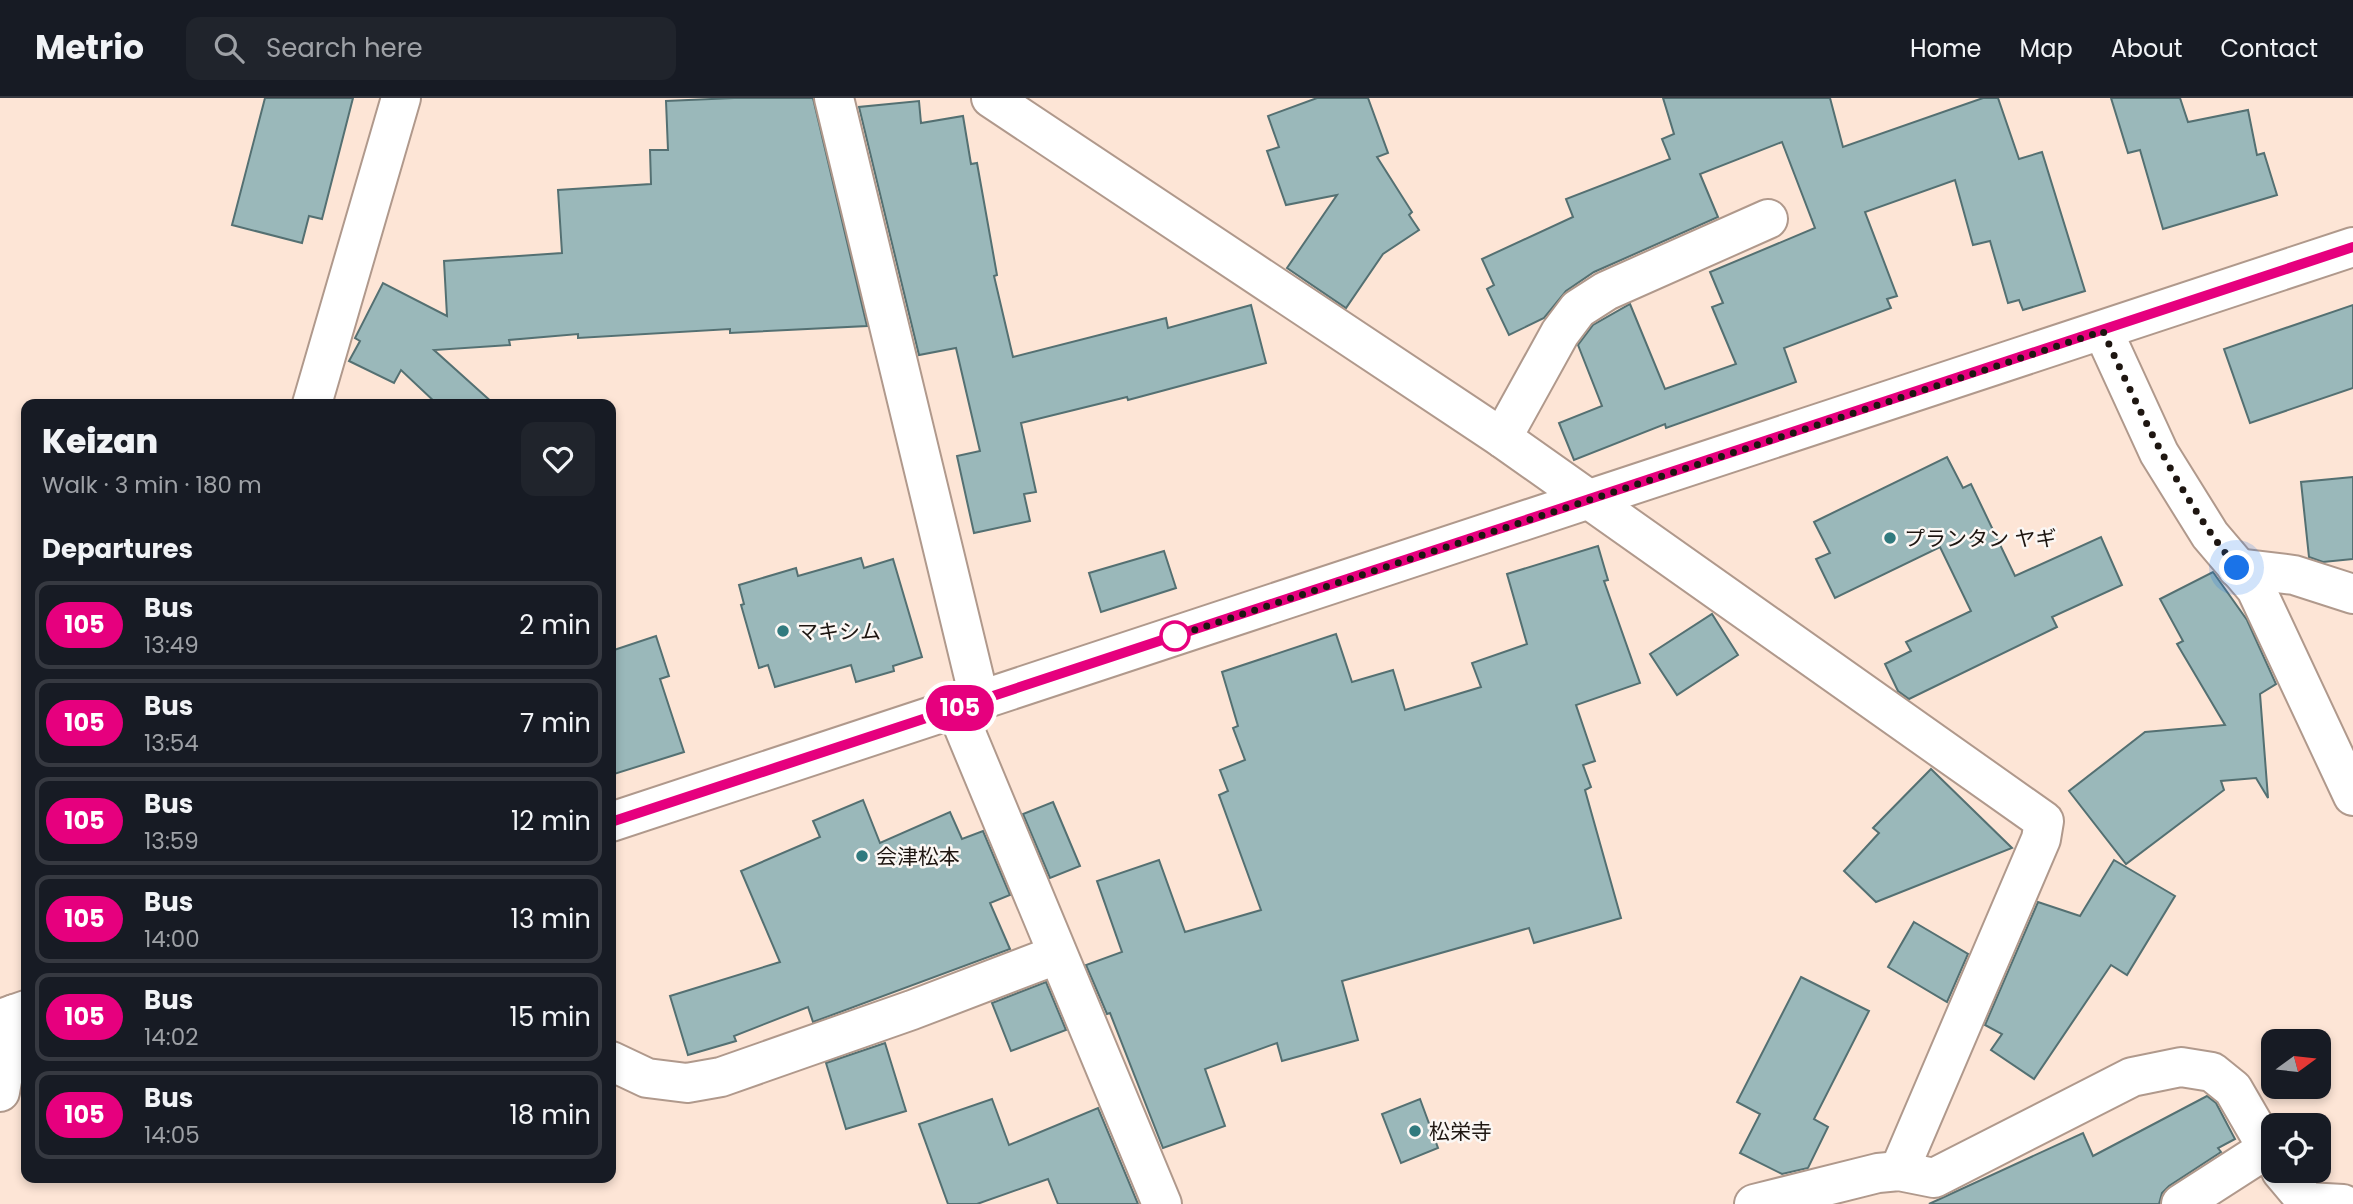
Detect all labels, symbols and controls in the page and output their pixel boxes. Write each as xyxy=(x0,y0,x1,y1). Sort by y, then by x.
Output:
search box xyxy=(186,17,676,80)
text: Metrio xyxy=(35,24,144,71)
icon: search xyxy=(210,29,248,67)
text: Search here xyxy=(266,30,423,66)
text: Home xyxy=(1910,32,1982,65)
text: Map xyxy=(2020,32,2073,65)
text: About xyxy=(2111,32,2182,65)
text: Contact xyxy=(2220,32,2318,65)
text: Keizan xyxy=(42,418,158,465)
button: heart xyxy=(521,422,595,496)
text: Walk · 3 min · 180 m xyxy=(42,469,262,501)
place label: プランタン ヤギ xyxy=(1904,524,2057,553)
marker: プランタン ヤギ xyxy=(1882,530,1898,546)
text: Departures xyxy=(42,531,193,567)
your location xyxy=(2219,550,2254,585)
text: Bus xyxy=(144,590,193,626)
text: 2 min xyxy=(519,607,591,643)
text: 105 xyxy=(64,608,105,641)
place label: マキシム xyxy=(797,617,881,646)
unlabelled marker xyxy=(1160,621,1190,651)
marker: マキシム xyxy=(775,623,791,639)
text: 13:49 xyxy=(144,629,199,661)
line badge: 105 xyxy=(920,685,1000,731)
text: Bus xyxy=(144,688,193,724)
text: 105 xyxy=(940,691,980,724)
text: 7 min xyxy=(520,705,591,741)
text: 105 xyxy=(64,706,105,739)
text: 13:54 xyxy=(144,727,199,759)
text: Bus xyxy=(144,786,193,822)
text: 12 min xyxy=(511,803,591,839)
text: 105 xyxy=(64,804,105,837)
text: 13:59 xyxy=(144,825,199,857)
place label: 会津松本 xyxy=(876,842,960,871)
marker: 会津松本 xyxy=(854,848,870,864)
text: Bus xyxy=(144,884,193,920)
text: 13 min xyxy=(511,901,591,937)
text: 105 xyxy=(64,902,105,935)
text: 14:00 xyxy=(144,923,200,955)
text: Bus xyxy=(144,982,193,1018)
text: 15 min xyxy=(510,999,591,1035)
text: 105 xyxy=(64,1000,105,1033)
text: 14:02 xyxy=(144,1021,198,1053)
north arrow xyxy=(2261,1029,2331,1099)
map controls xyxy=(2261,1029,2331,1183)
text: Bus xyxy=(144,1080,193,1116)
text: 18 min xyxy=(510,1097,591,1133)
text: 105 xyxy=(64,1098,105,1131)
button: locate xyxy=(2261,1113,2331,1183)
place label: 松栄寺 xyxy=(1429,1117,1492,1146)
text: 14:05 xyxy=(144,1119,200,1151)
marker: 松栄寺 xyxy=(1407,1123,1423,1139)

